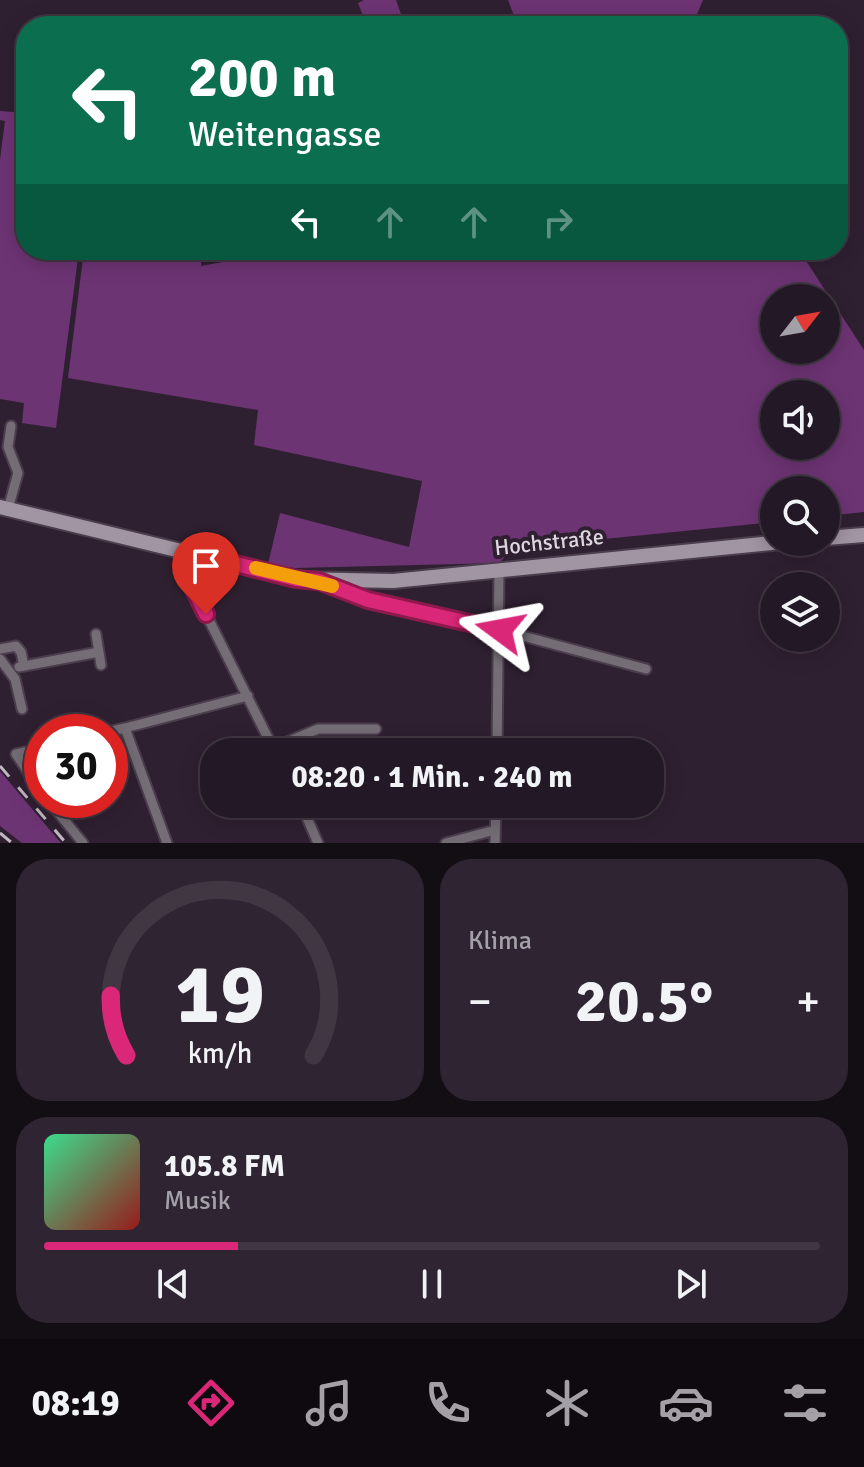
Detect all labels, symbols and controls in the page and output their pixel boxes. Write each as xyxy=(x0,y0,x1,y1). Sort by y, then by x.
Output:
text: 200 m xyxy=(188,43,336,112)
icon: left xyxy=(56,48,160,152)
text: Weitengasse xyxy=(188,112,381,157)
icon: left xyxy=(284,200,328,244)
icon: ahead xyxy=(368,200,412,244)
icon: ahead xyxy=(452,200,496,244)
icon: right xyxy=(536,200,580,244)
north arrow xyxy=(760,284,840,364)
map controls xyxy=(760,284,840,652)
button: sound xyxy=(760,380,840,460)
button: search xyxy=(760,476,840,556)
street label: Hochstraße xyxy=(493,523,605,561)
pin xyxy=(172,532,240,614)
icon: arrive xyxy=(184,544,228,588)
button: layers xyxy=(760,572,840,652)
position arrow xyxy=(458,588,542,672)
speed limit sign: 30 xyxy=(24,714,128,818)
text: 08:20 · 1 Min. · 240 m xyxy=(291,759,573,796)
text: Klima xyxy=(468,925,532,957)
text: 19 xyxy=(175,944,265,1046)
text: 20.5° xyxy=(575,965,713,1039)
text: − xyxy=(468,975,492,1029)
text: + xyxy=(796,975,820,1029)
text: km/h xyxy=(188,1036,252,1071)
text: 105.8 FM xyxy=(164,1148,285,1185)
text: Musik xyxy=(164,1185,231,1217)
icon: previous xyxy=(151,1262,195,1306)
icon: pause xyxy=(410,1262,454,1306)
icon: next xyxy=(669,1262,713,1306)
icon: directions xyxy=(183,1375,239,1431)
icon: music xyxy=(301,1375,357,1431)
icon: phone xyxy=(420,1375,476,1431)
icon: climate xyxy=(539,1375,595,1431)
icon: car xyxy=(658,1375,714,1431)
icon: filters xyxy=(777,1375,833,1431)
text: 08:19 xyxy=(31,1381,120,1426)

